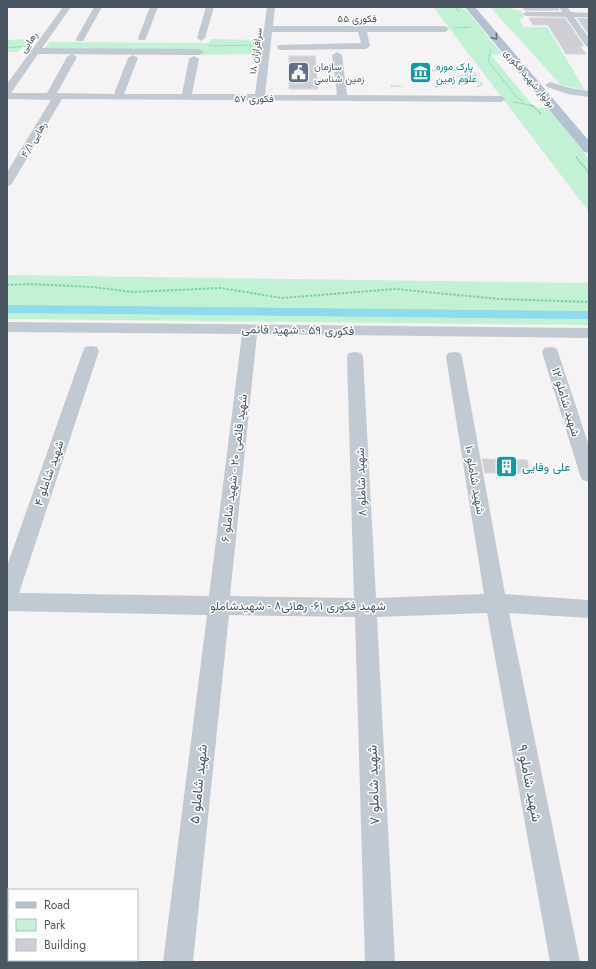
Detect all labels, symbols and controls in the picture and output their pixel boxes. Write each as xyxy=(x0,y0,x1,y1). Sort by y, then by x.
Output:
street label: فکوری ۵۵ xyxy=(337,11,377,26)
street label: سرافرازان ۱۸ xyxy=(245,27,266,75)
street label: رهایی xyxy=(16,28,41,56)
one-way arrow xyxy=(491,32,498,40)
street label: بولوار شهید فکوری xyxy=(500,46,559,111)
public building icon: سازمان زمین شناسی xyxy=(286,59,312,85)
place label: سازمان زمین شناسی xyxy=(314,59,364,86)
museum icon: پارک موزه علوم زمین xyxy=(407,59,433,85)
place label: پارک موزه علوم زمین xyxy=(436,59,477,86)
street label: فکوری ۵۷ xyxy=(234,91,274,106)
street label: رهایی ۴/۱ xyxy=(17,118,50,160)
street label: فکوری ۵۹ - شهید قائمی xyxy=(242,320,354,340)
street label: شهید شاملو ۱۲ xyxy=(547,365,585,439)
street label: شهید قائمی ۲۰ - شهید شاملو ۶ xyxy=(216,393,252,543)
street label: شهید شاملو ۴ xyxy=(29,438,69,508)
street label: شهید شاملو ۱۰ xyxy=(460,444,490,516)
street label: شهید شاملو ۸ xyxy=(351,447,371,517)
building icon: علی وفایی xyxy=(493,454,519,480)
place label: علی وفایی xyxy=(522,458,571,476)
street label: شهید فکوری ۶۱- رهائی۸ - شهیدشاملو xyxy=(210,597,386,615)
street label: شهید شاملو ۵ xyxy=(184,743,212,825)
street label: شهید شاملو ۹ xyxy=(513,743,547,823)
street label: شهید شاملو ۷ xyxy=(362,745,384,825)
legend xyxy=(8,889,138,961)
text: Road xyxy=(44,896,70,914)
text: Park xyxy=(44,916,66,934)
text: Building xyxy=(44,936,86,954)

